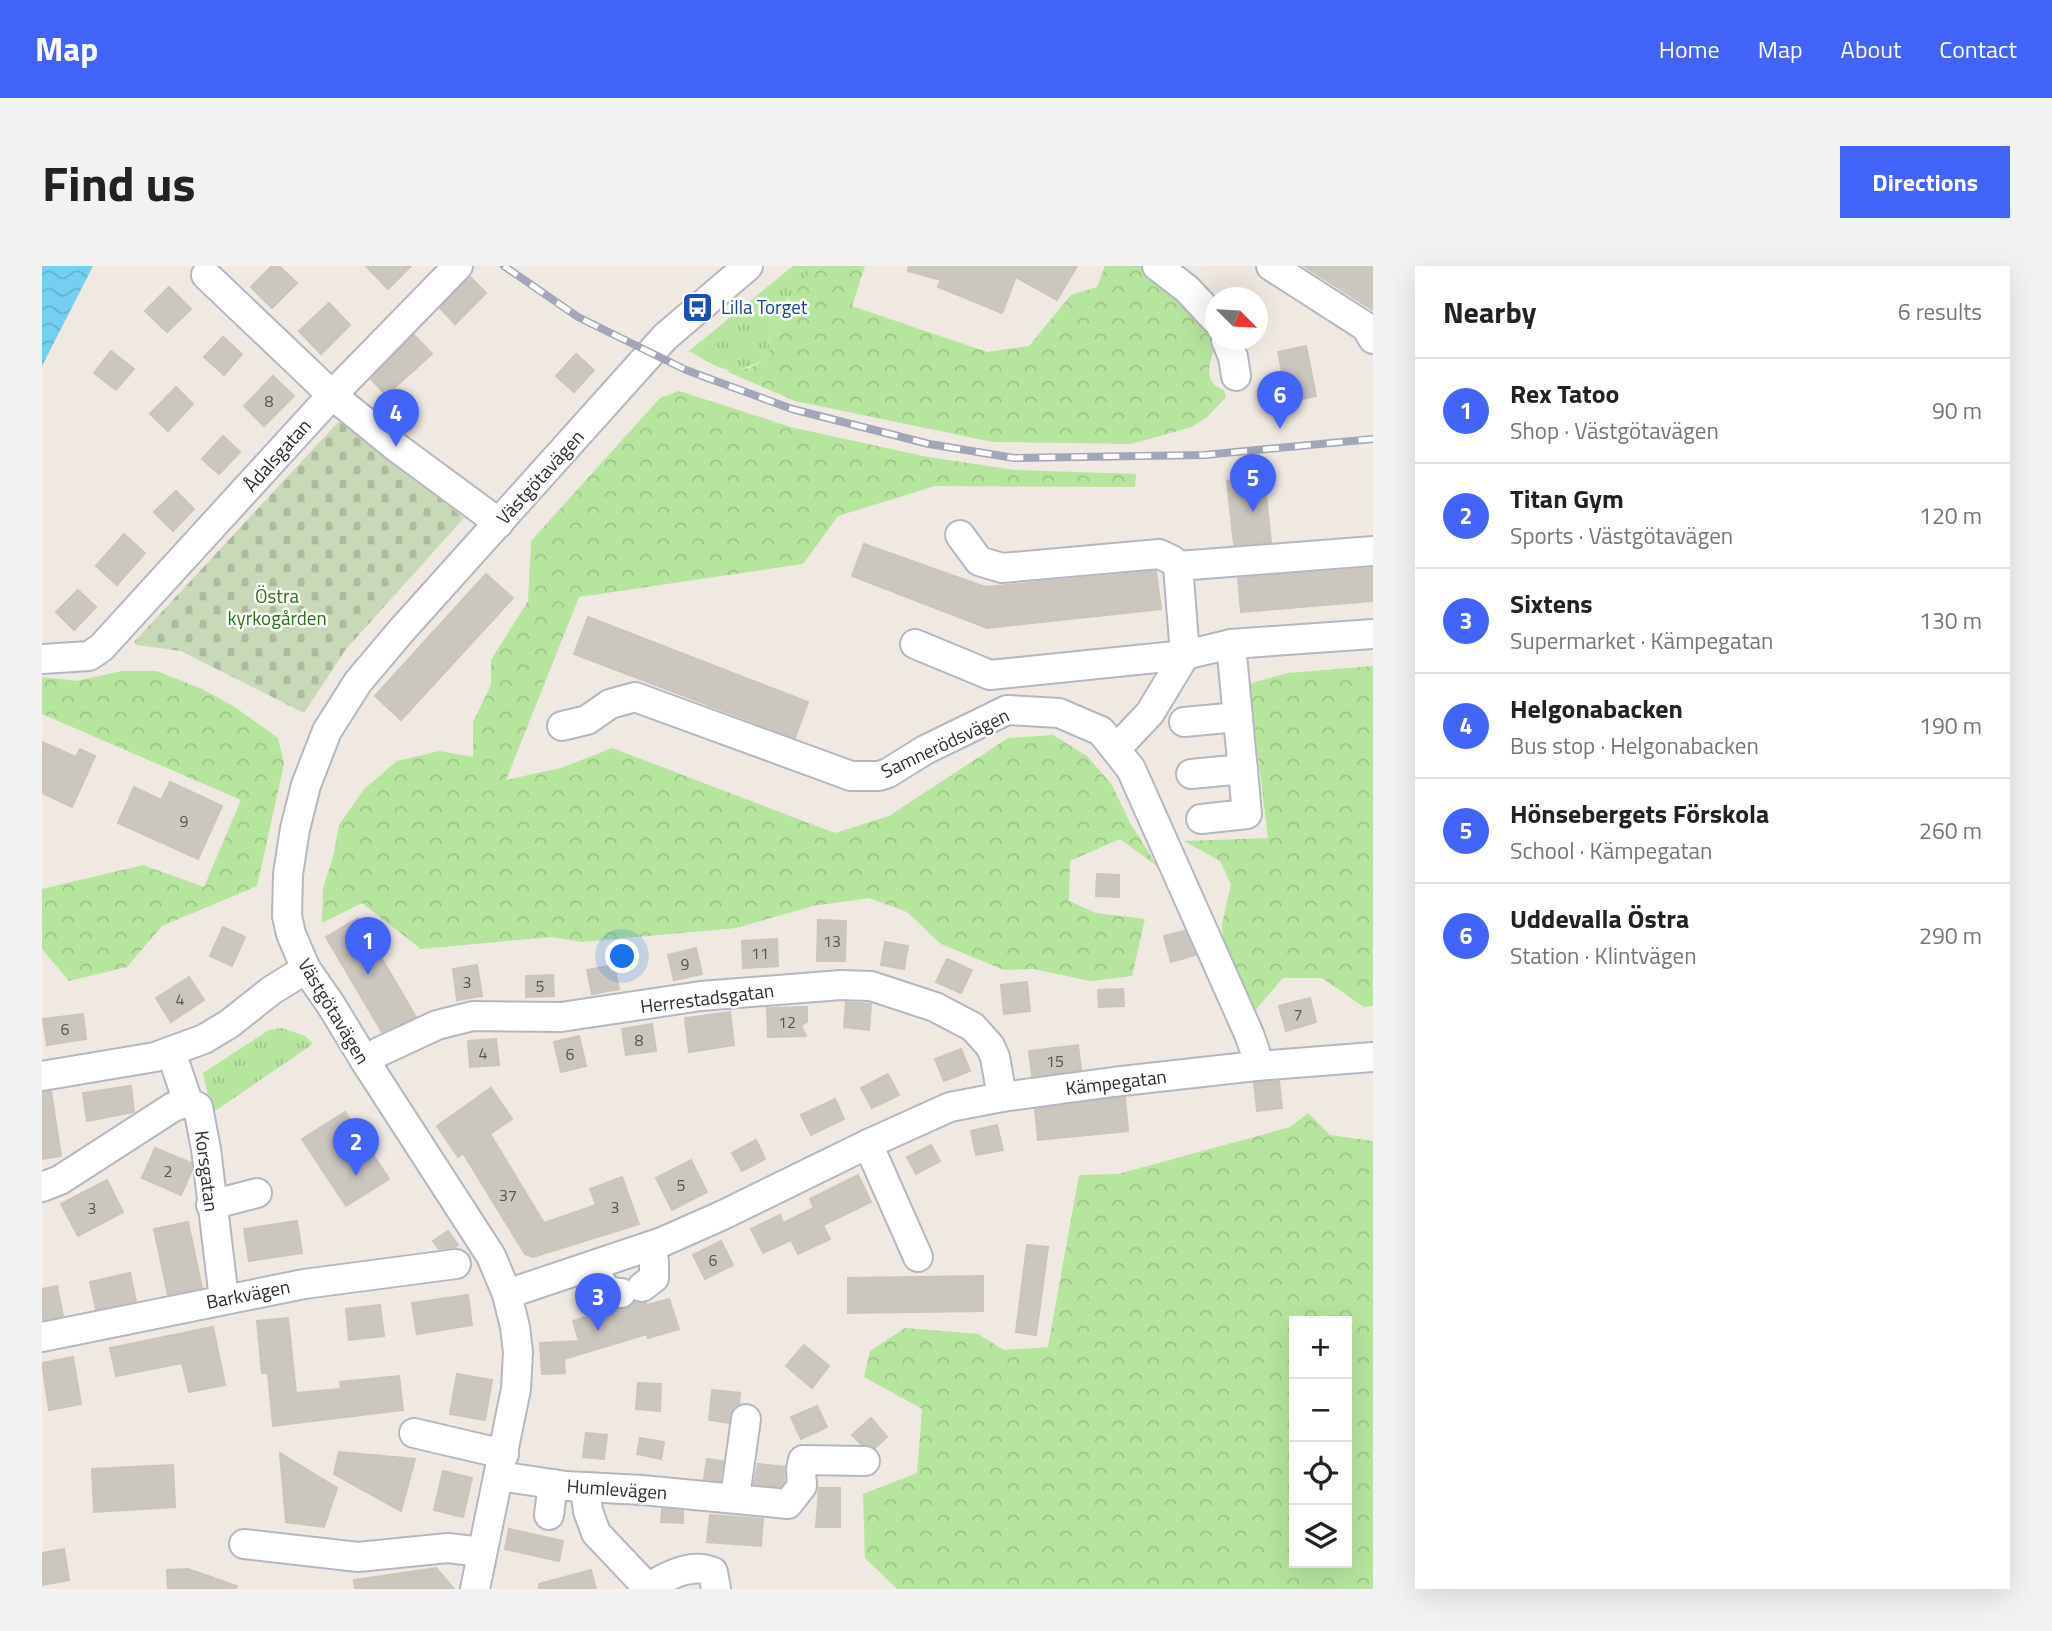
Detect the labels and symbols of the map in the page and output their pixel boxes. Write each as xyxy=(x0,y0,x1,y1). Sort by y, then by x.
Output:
north arrow xyxy=(1205,287,1268,350)
bus stop icon: Lilla Torget xyxy=(681,290,715,324)
place label: Lilla Torget xyxy=(721,292,808,321)
pin: 6 xyxy=(1257,371,1303,429)
house number: 8 xyxy=(265,389,274,413)
pin: 4 xyxy=(373,389,419,447)
street label: Ådalsgatan xyxy=(236,412,317,498)
street label: Västgötavägen xyxy=(489,423,590,531)
pin: 5 xyxy=(1230,454,1276,512)
park label: Östra kyrkogården xyxy=(227,581,327,632)
street label: Samnerödsvägen xyxy=(876,700,1014,785)
house number: 9 xyxy=(180,809,189,833)
pin: 1 xyxy=(345,917,391,975)
house number: 13 xyxy=(823,929,841,953)
your location xyxy=(605,939,639,973)
house number: 11 xyxy=(751,941,769,965)
street label: Västgötavägen xyxy=(291,952,378,1069)
house number: 9 xyxy=(681,952,690,976)
house number: 3 xyxy=(463,970,471,994)
house number: 5 xyxy=(536,974,545,998)
street label: Herrestadsgatan xyxy=(638,975,775,1020)
house number: 4 xyxy=(176,987,185,1011)
house number: 7 xyxy=(1294,1002,1302,1026)
house number: 12 xyxy=(778,1010,796,1034)
house number: 6 xyxy=(61,1017,70,1041)
house number: 8 xyxy=(635,1028,644,1052)
house number: 4 xyxy=(479,1041,488,1065)
house number: 6 xyxy=(566,1042,575,1066)
house number: 15 xyxy=(1046,1049,1064,1073)
street label: Kämpegatan xyxy=(1064,1061,1168,1102)
pin: 2 xyxy=(333,1118,379,1176)
street label: Korsgatan xyxy=(188,1129,227,1213)
house number: 2 xyxy=(164,1159,172,1183)
house number: 5 xyxy=(677,1173,686,1197)
house number: 37 xyxy=(499,1183,517,1207)
house number: 3 xyxy=(611,1195,619,1219)
house number: 3 xyxy=(88,1196,96,1220)
house number: 6 xyxy=(709,1248,718,1272)
street label: Barkvägen xyxy=(203,1271,292,1316)
pin: 3 xyxy=(575,1273,621,1331)
street label: Humlevägen xyxy=(566,1471,668,1506)

